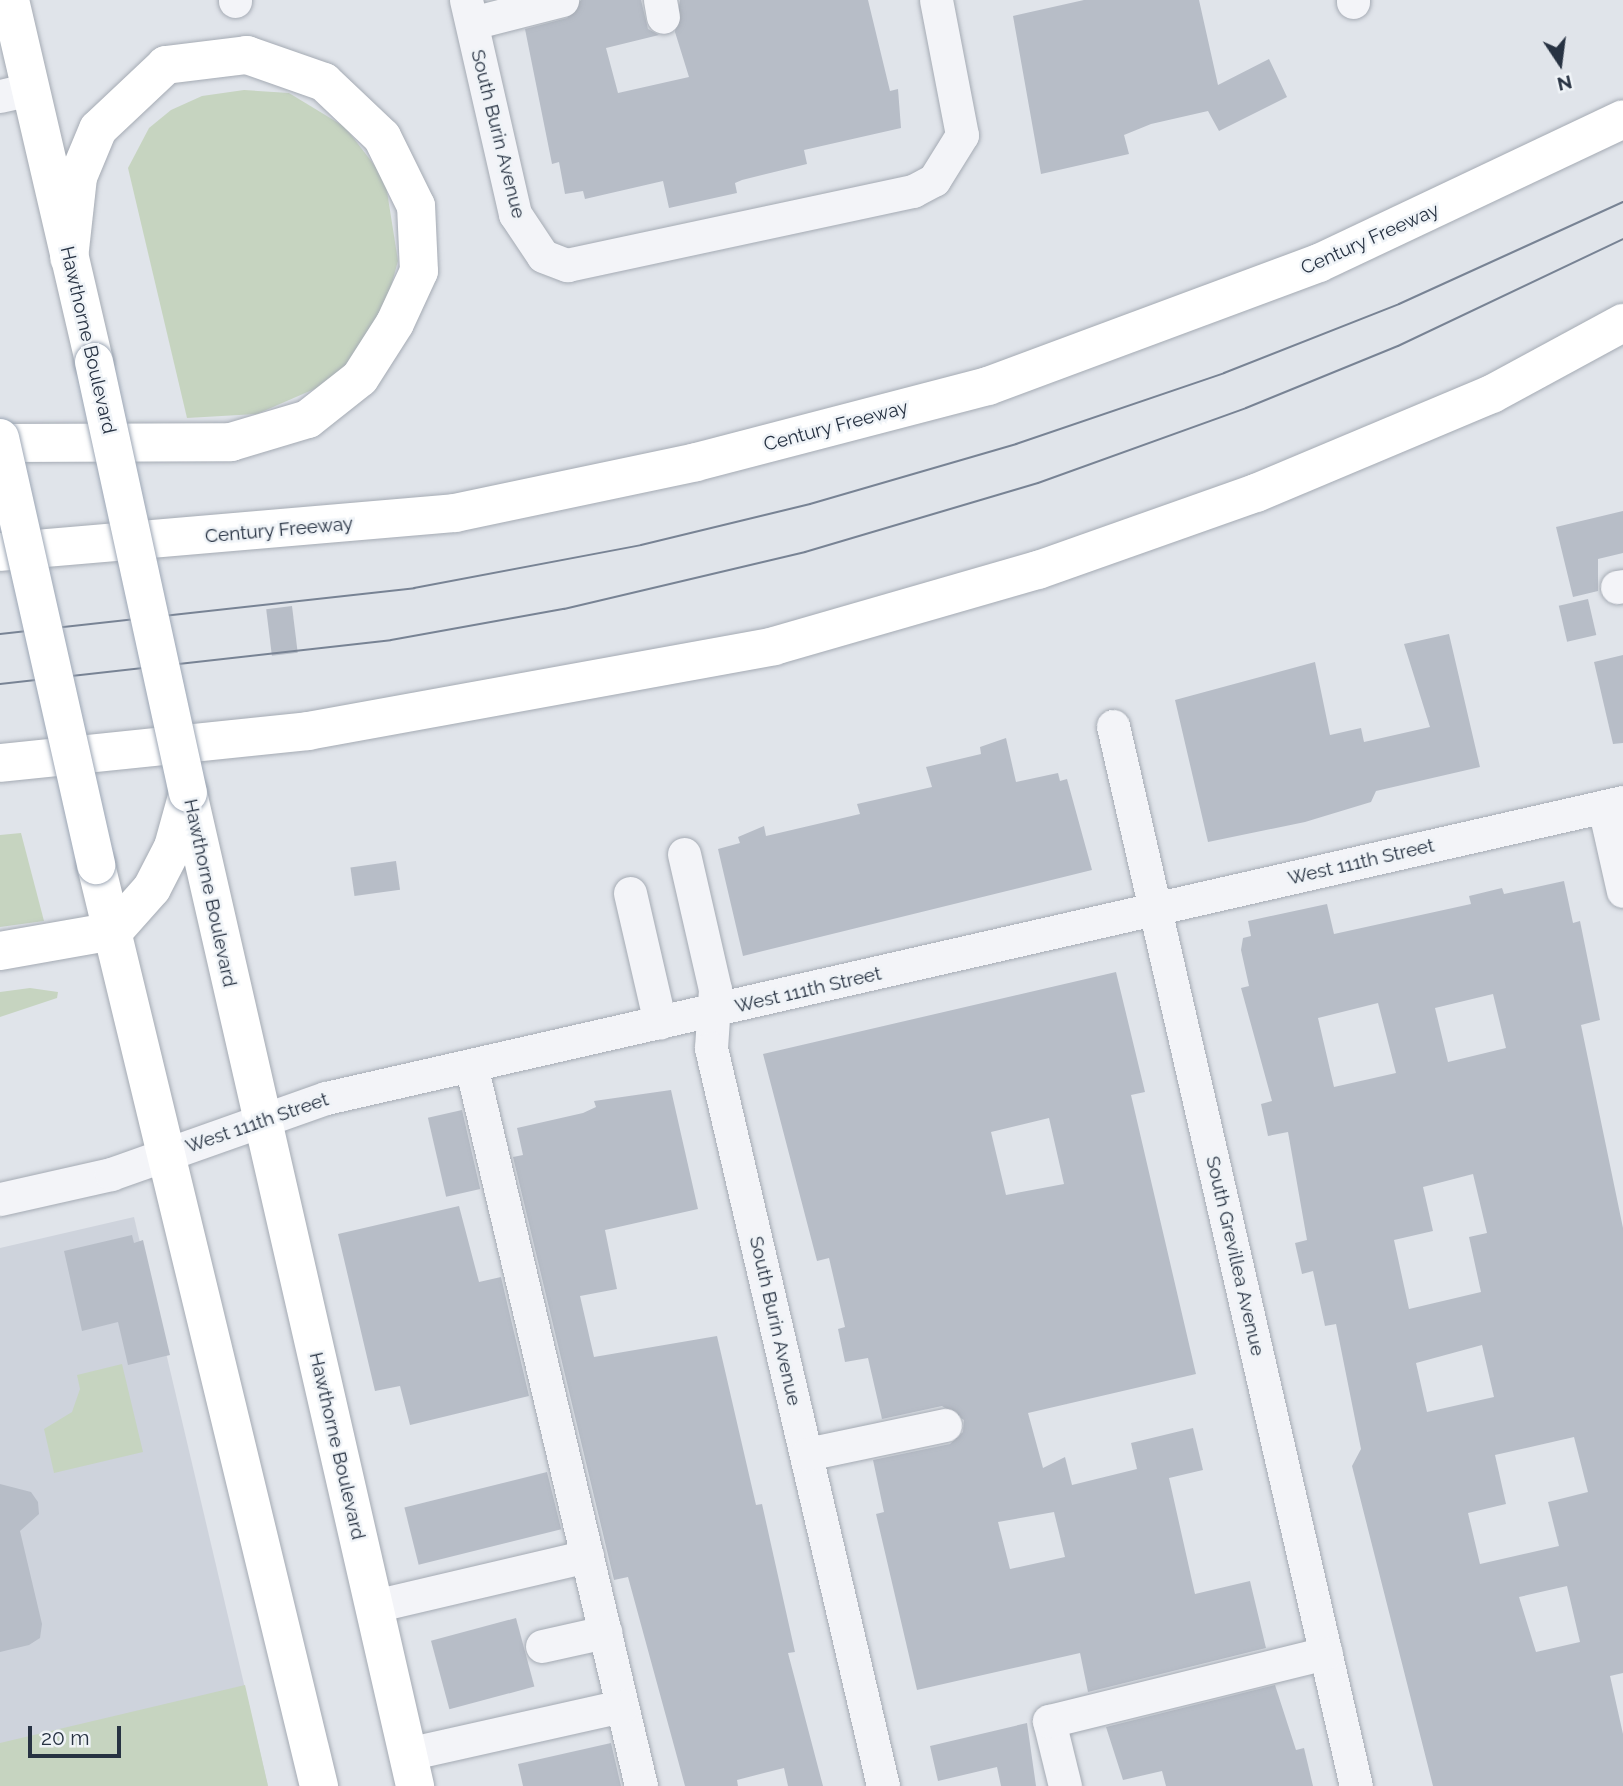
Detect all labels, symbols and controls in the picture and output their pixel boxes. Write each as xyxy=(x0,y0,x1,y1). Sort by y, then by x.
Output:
north arrow xyxy=(1525,28,1595,98)
street label: South Burin Avenue xyxy=(466,47,530,221)
text: N xyxy=(1555,71,1574,96)
street label: Century Freeway xyxy=(1297,198,1443,280)
street label: Hawthorne Boulevard xyxy=(55,244,121,436)
street label: Century Freeway xyxy=(761,396,911,456)
street label: Century Freeway xyxy=(204,512,354,548)
street label: Hawthorne Boulevard xyxy=(179,797,241,989)
street label: West 111th Street xyxy=(1286,834,1436,890)
street label: West 111th Street xyxy=(733,962,883,1018)
street label: West 111th Street xyxy=(183,1088,331,1158)
street label: South Grevillea Avenue xyxy=(1201,1154,1269,1358)
street label: South Burin Avenue xyxy=(744,1234,806,1408)
street label: Hawthorne Boulevard xyxy=(304,1350,370,1542)
scale bar xyxy=(32,1712,124,1756)
text: 20 m xyxy=(41,1725,89,1750)

